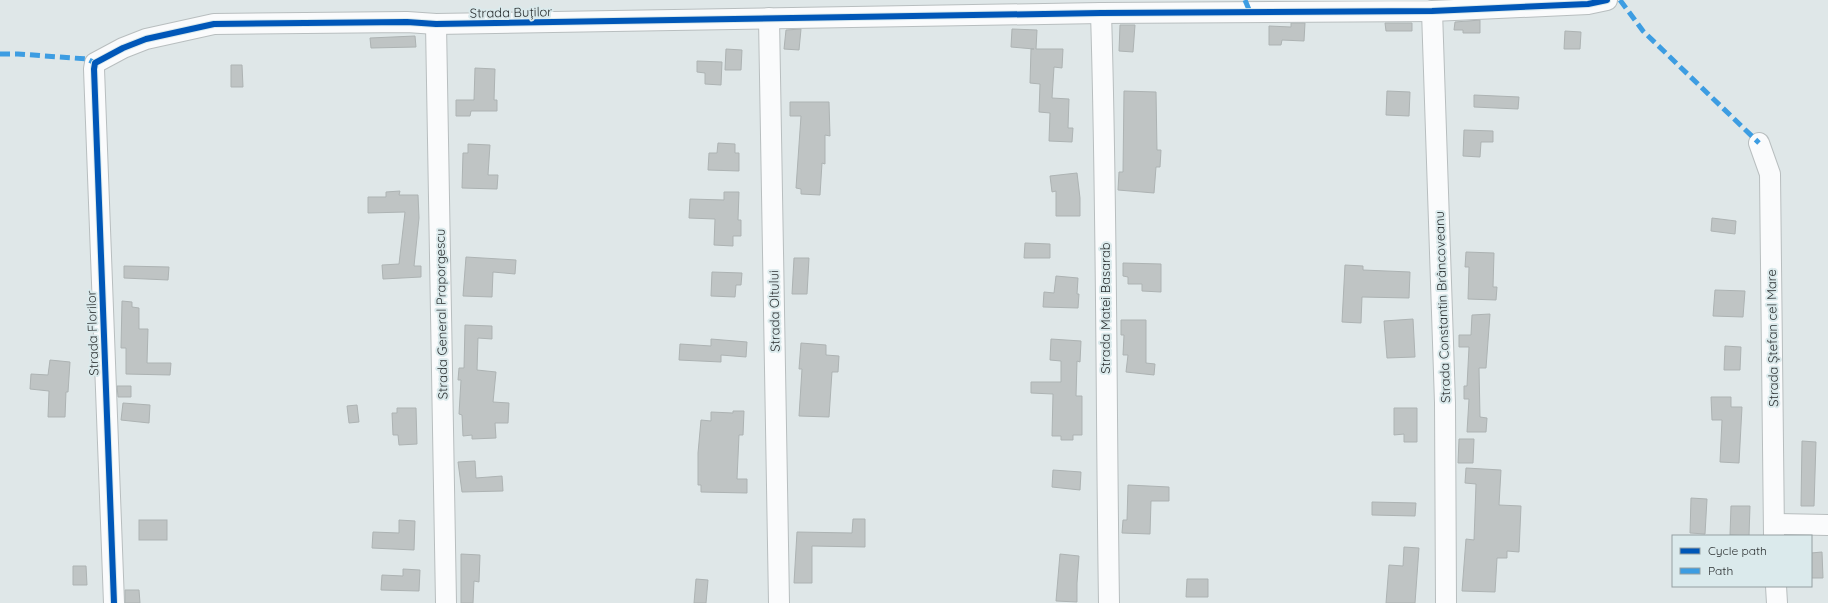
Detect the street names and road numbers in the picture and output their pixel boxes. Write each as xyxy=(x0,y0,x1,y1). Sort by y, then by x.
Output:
street label: Strada Buților xyxy=(470,3,552,21)
street label: Strada Constantin Brâncoveanu xyxy=(1431,211,1453,403)
street label: Strada General Praporgescu xyxy=(432,229,450,399)
street label: Strada Matei Basarab xyxy=(1097,242,1113,374)
street label: Strada Ștefan cel Mare xyxy=(1763,269,1781,407)
street label: Strada Oltului xyxy=(765,270,783,352)
street label: Strada Florilor xyxy=(83,290,101,376)

